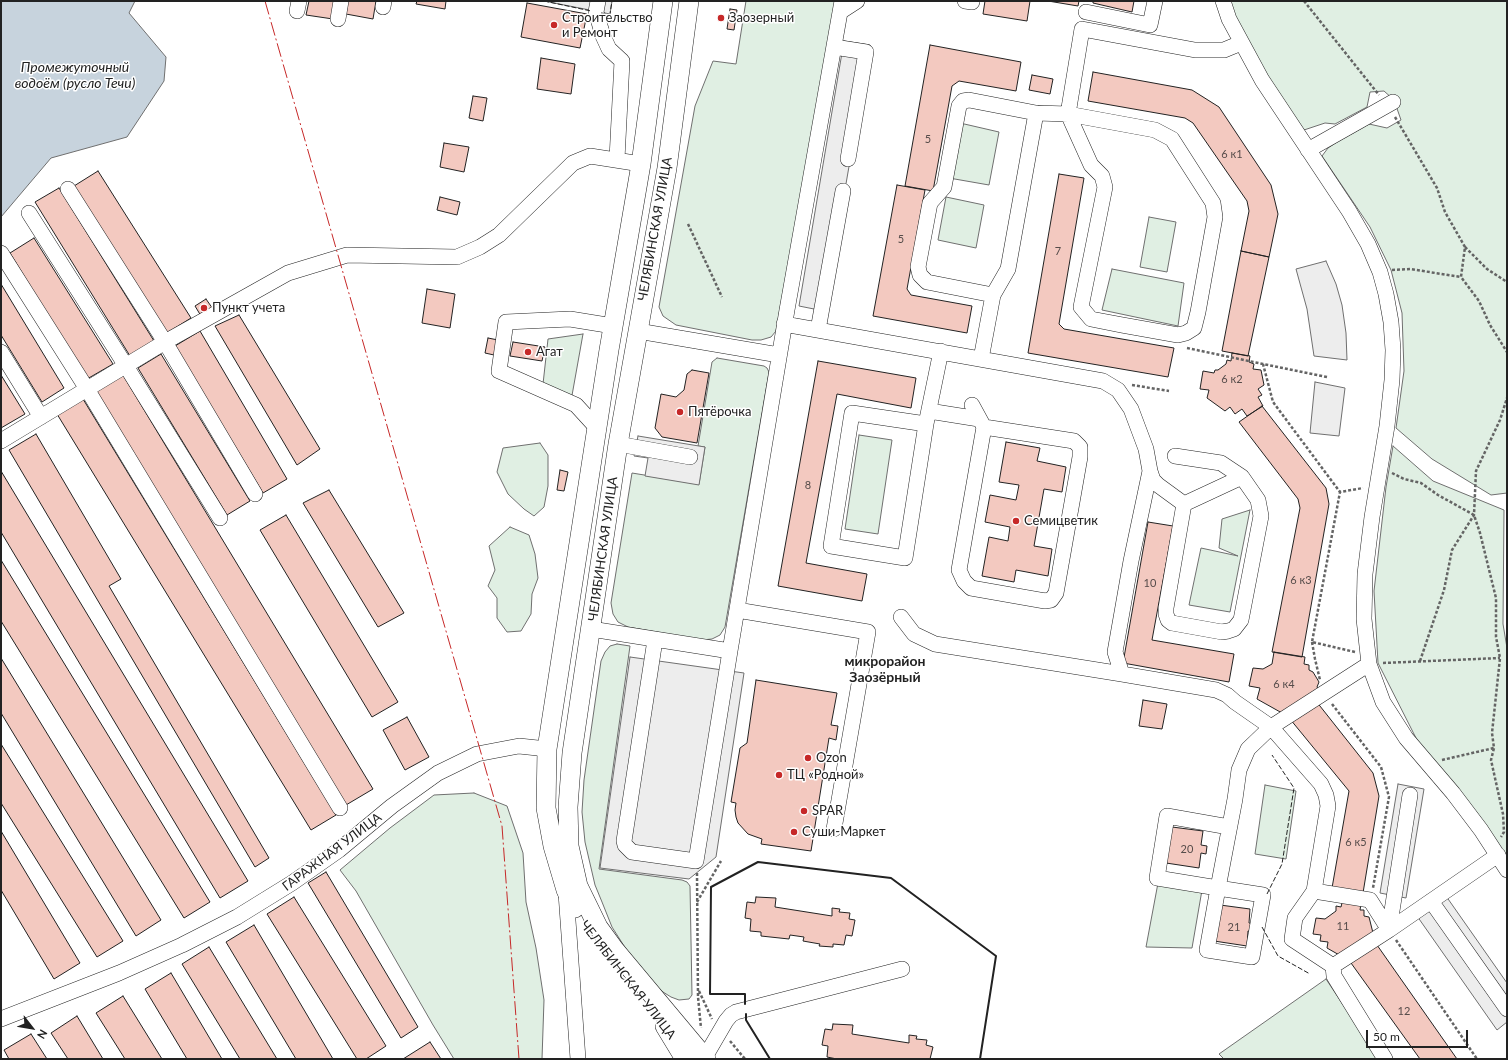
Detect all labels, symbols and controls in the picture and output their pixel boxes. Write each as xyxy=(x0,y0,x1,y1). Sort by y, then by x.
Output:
place label: Строительство и Ремонт xyxy=(562,10,653,41)
place label: Заозерный xyxy=(729,10,794,26)
marker: Заозерный xyxy=(716,13,726,23)
marker: Строительство и Ремонт xyxy=(549,20,559,30)
water label: Промежуточный водоём (русло Течи) xyxy=(15,59,135,92)
house number: 5 xyxy=(925,132,931,146)
house number: 6 к1 xyxy=(1221,147,1243,161)
street label: ЧЕЛЯБИНСКАЯ УЛИЦА xyxy=(635,156,675,302)
house number: 5 xyxy=(898,232,904,246)
house number: 7 xyxy=(1055,244,1061,258)
place label: Пункт учета xyxy=(212,300,285,316)
marker: Пункт учета xyxy=(199,303,209,313)
place label: Агат xyxy=(536,344,563,360)
marker: Агат xyxy=(523,347,533,357)
house number: 6 к2 xyxy=(1221,372,1243,386)
place label: Пятёрочка xyxy=(688,404,752,420)
marker: Пятёрочка xyxy=(675,407,685,417)
street label: ЧЕЛЯБИНСКАЯ УЛИЦА xyxy=(585,476,621,622)
house number: 8 xyxy=(805,478,811,492)
place label: Семицветик xyxy=(1024,513,1098,529)
marker: Семицветик xyxy=(1011,516,1021,526)
house number: 6 к3 xyxy=(1290,573,1312,587)
house number: 10 xyxy=(1144,576,1156,590)
district label: микрорайон Заозёрный xyxy=(844,653,926,686)
house number: 6 к4 xyxy=(1273,677,1295,691)
place label: Ozon xyxy=(816,750,847,766)
marker: Ozon xyxy=(803,753,813,763)
place label: ТЦ «Родной» xyxy=(787,767,864,783)
marker: ТЦ «Родной» xyxy=(774,770,784,780)
place label: SPAR xyxy=(812,803,843,819)
marker: SPAR xyxy=(799,806,809,816)
street label: ГАРАЖНАЯ УЛИЦА xyxy=(279,810,385,894)
place label: Суши-Маркет xyxy=(802,824,886,840)
marker: Суши-Маркет xyxy=(789,827,799,837)
house number: 6 к5 xyxy=(1345,835,1367,849)
house number: 20 xyxy=(1181,842,1193,856)
street label: ЧЕЛЯБИНСКАЯ УЛИЦА xyxy=(577,918,679,1042)
house number: 11 xyxy=(1337,919,1349,933)
house number: 21 xyxy=(1228,920,1240,934)
house number: 12 xyxy=(1398,1004,1410,1018)
north arrow xyxy=(12,1008,52,1048)
scale bar xyxy=(1368,1022,1470,1048)
text: N xyxy=(35,1027,50,1041)
text: 50 m xyxy=(1373,1029,1400,1044)

